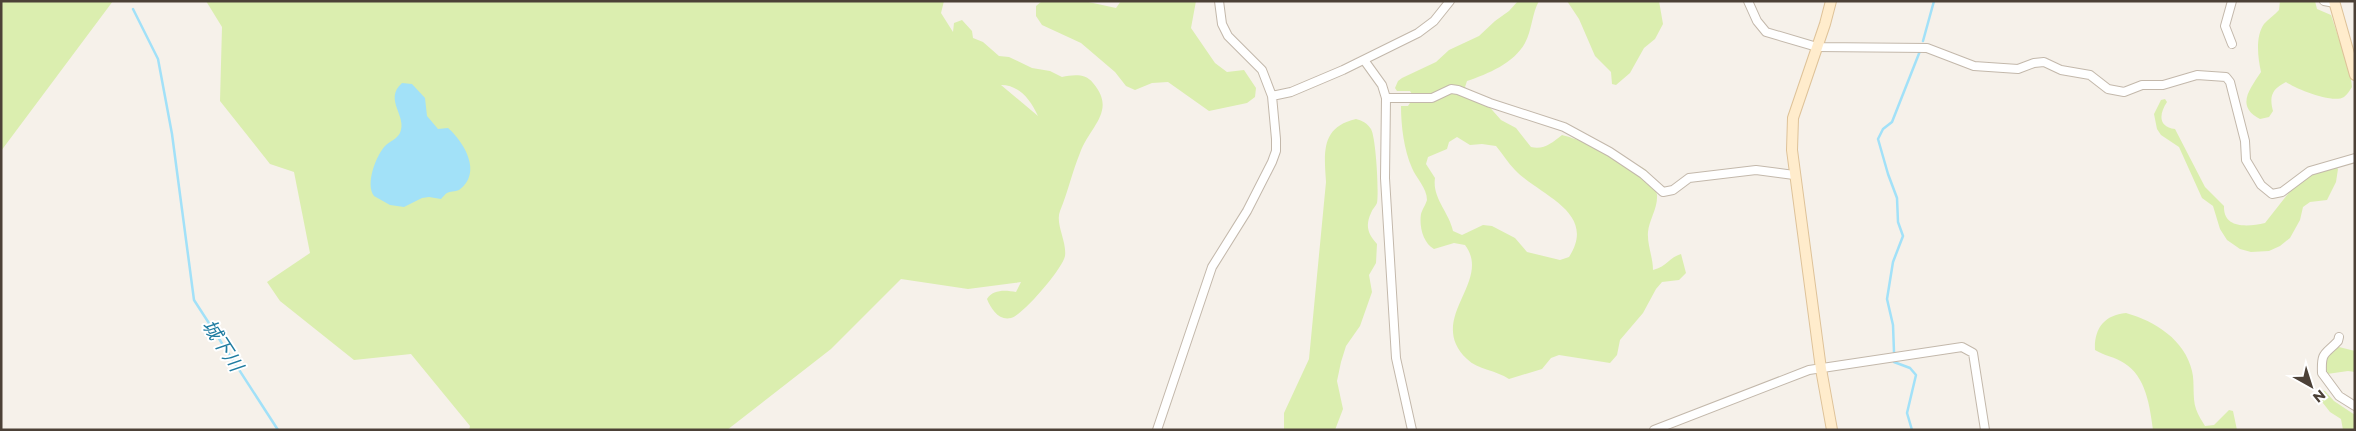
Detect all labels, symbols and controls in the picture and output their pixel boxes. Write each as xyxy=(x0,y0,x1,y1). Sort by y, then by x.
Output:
water label: 城下川 xyxy=(197,315,249,377)
north arrow xyxy=(2286,361,2336,411)
text: N xyxy=(2309,386,2329,407)

